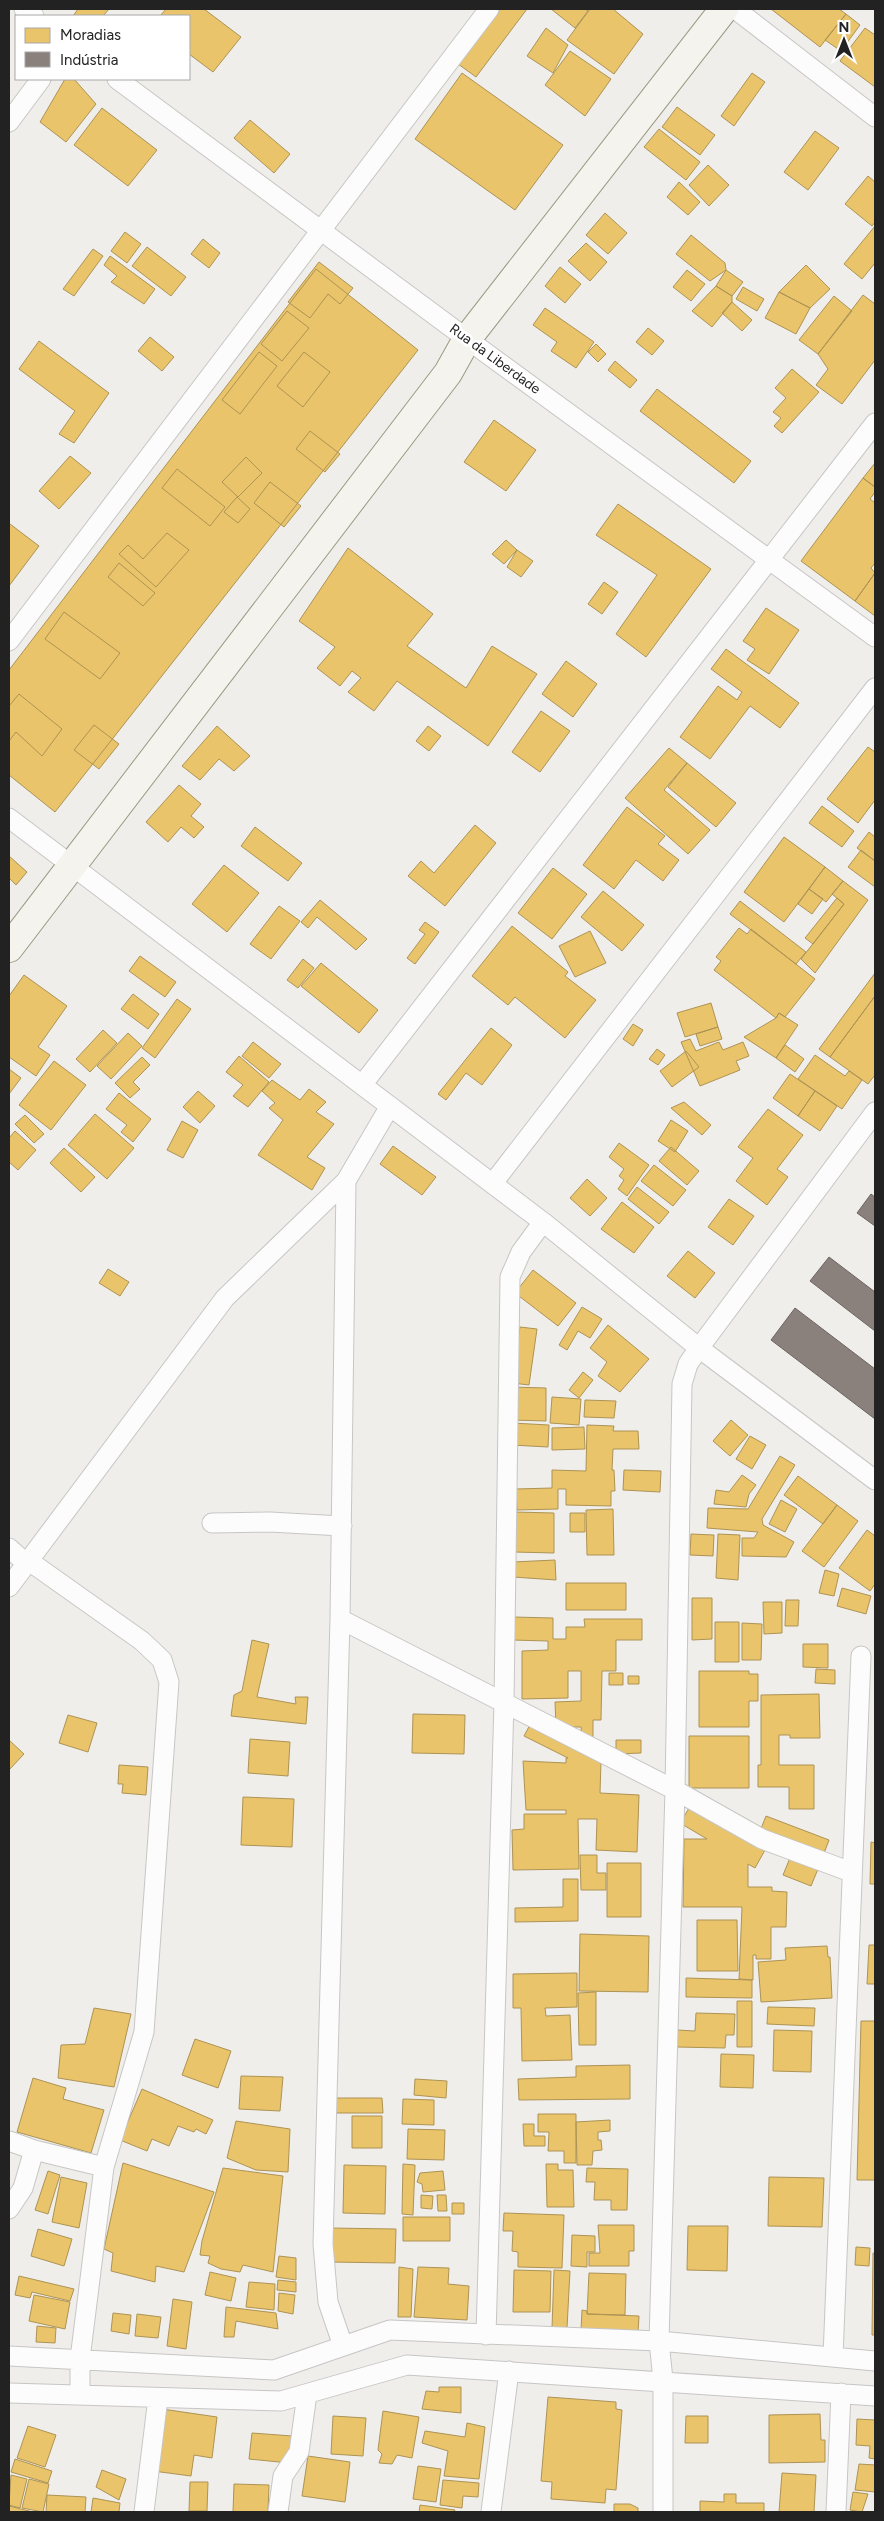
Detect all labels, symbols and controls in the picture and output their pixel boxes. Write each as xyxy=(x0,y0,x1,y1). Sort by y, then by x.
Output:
legend xyxy=(15,15,190,80)
north arrow xyxy=(819,15,869,65)
text: N xyxy=(839,19,849,36)
text: Moradias xyxy=(60,26,121,44)
text: Indústria xyxy=(60,51,118,69)
street label: Rua da Liberdade xyxy=(446,320,544,398)

